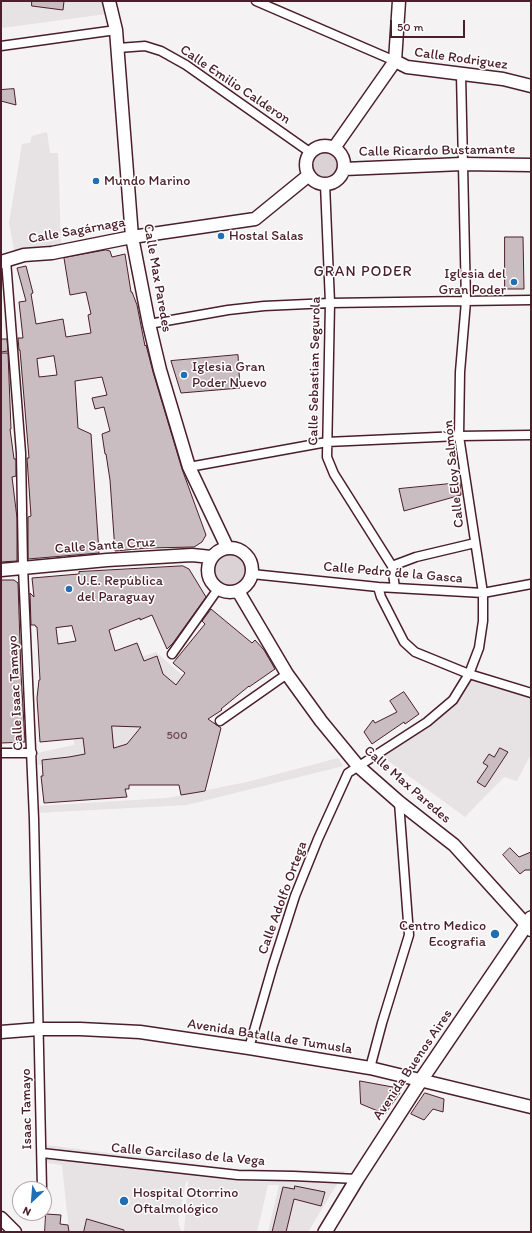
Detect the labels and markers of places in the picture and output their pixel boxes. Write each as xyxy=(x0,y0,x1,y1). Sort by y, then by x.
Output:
place label: Mundo Marino xyxy=(104,173,190,189)
marker: Mundo Marino xyxy=(91,176,101,186)
place label: Hostal Salas xyxy=(229,228,304,244)
marker: Hostal Salas xyxy=(216,231,226,241)
place label: Iglesia del Gran Poder xyxy=(438,266,506,298)
marker: Iglesia del Gran Poder xyxy=(509,277,519,287)
place label: Iglesia Gran Poder Nuevo xyxy=(192,359,267,392)
marker: Iglesia Gran Poder Nuevo xyxy=(179,370,189,380)
place label: U.E. República del Paraguay xyxy=(77,573,163,606)
marker: U.E. República del Paraguay xyxy=(64,584,74,594)
place label: Centro Medico Ecografia xyxy=(399,918,486,950)
marker: Centro Medico Ecografia xyxy=(489,928,501,940)
place label: Hospital Otorrino Oftalmológico xyxy=(133,1185,238,1218)
marker: Hospital Otorrino Oftalmológico xyxy=(118,1195,130,1207)

